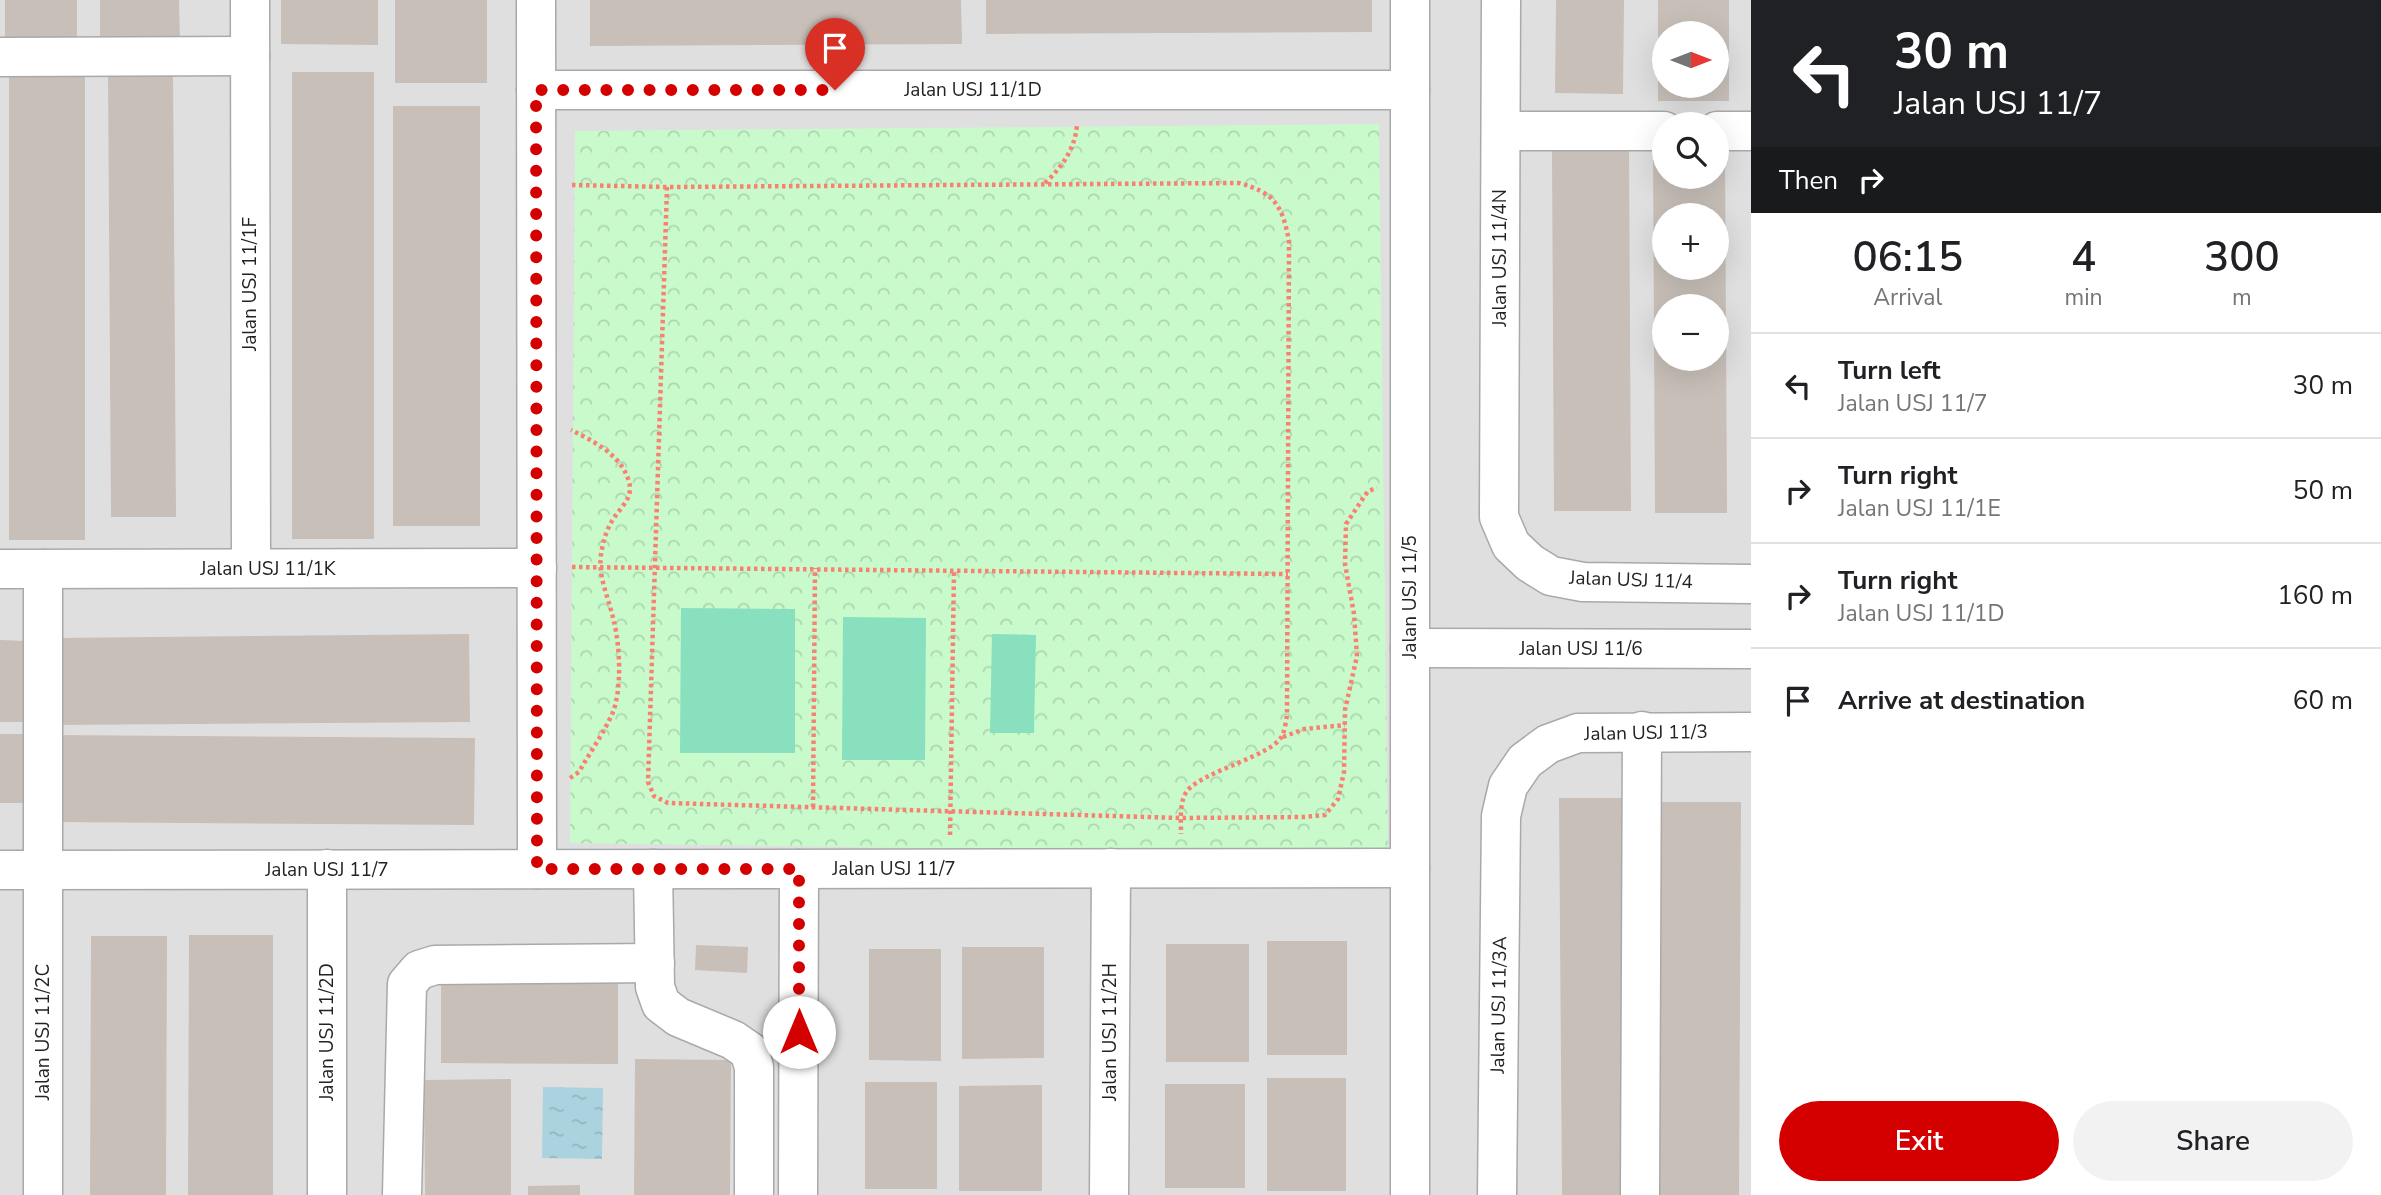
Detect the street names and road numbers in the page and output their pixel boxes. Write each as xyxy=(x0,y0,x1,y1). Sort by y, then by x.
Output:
street label: Jalan USJ 11/1D xyxy=(903,77,1042,103)
street label: Jalan USJ 11/4N xyxy=(1487,189,1513,328)
street label: Jalan USJ 11/1F xyxy=(237,217,263,352)
street label: Jalan USJ 11/5 xyxy=(1397,535,1423,660)
street label: Jalan USJ 11/1K xyxy=(199,556,337,582)
street label: Jalan USJ 11/4 xyxy=(1568,565,1693,595)
street label: Jalan USJ 11/6 xyxy=(1518,636,1643,662)
street label: Jalan USJ 11/3 xyxy=(1583,719,1708,747)
street label: Jalan USJ 11/7 xyxy=(831,856,956,882)
street label: Jalan USJ 11/7 xyxy=(264,857,389,883)
street label: Jalan USJ 11/3A xyxy=(1485,936,1513,1075)
street label: Jalan USJ 11/2D xyxy=(314,963,340,1102)
street label: Jalan USJ 11/2H xyxy=(1097,963,1123,1102)
street label: Jalan USJ 11/2C xyxy=(30,964,56,1101)

